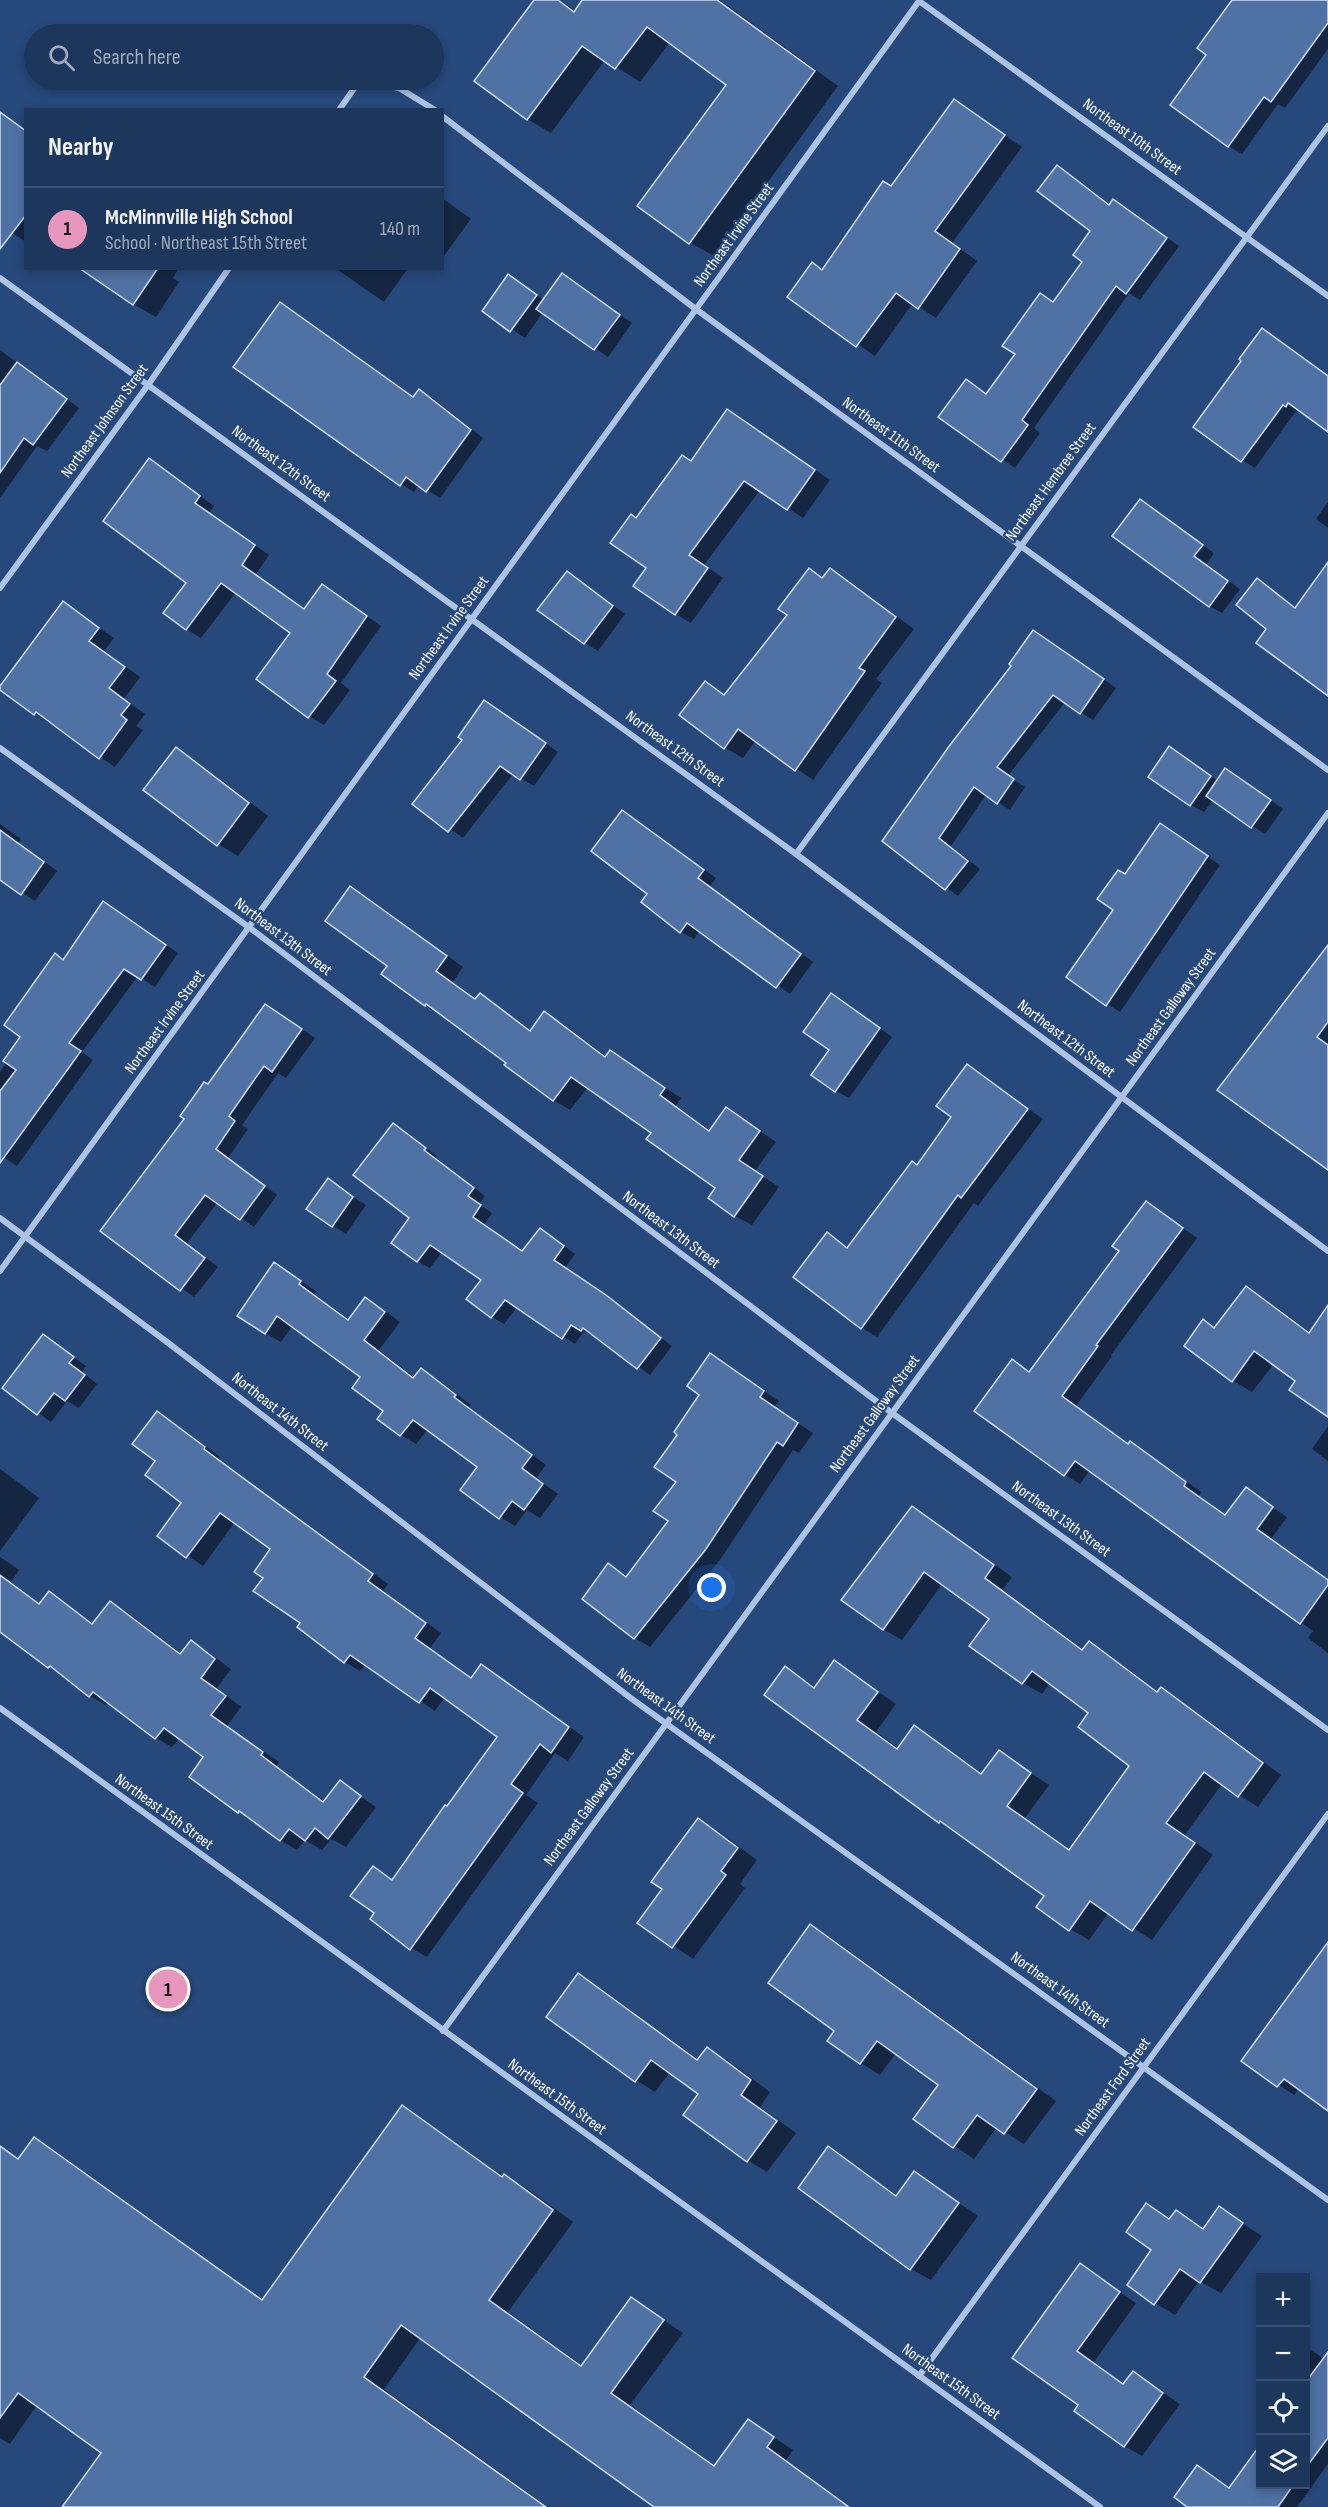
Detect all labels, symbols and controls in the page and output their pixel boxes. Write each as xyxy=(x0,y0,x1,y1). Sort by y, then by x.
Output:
search box xyxy=(24,24,444,90)
icon: search xyxy=(45,41,78,74)
text: Search here xyxy=(93,44,180,71)
street label: Northeast 10th Street xyxy=(1079,95,1185,179)
text: Nearby xyxy=(48,132,114,163)
street label: Northeast Irvine Street xyxy=(690,179,778,291)
text: McMinnville High School xyxy=(105,204,293,231)
text: 1 xyxy=(64,217,71,241)
text: 140 m xyxy=(380,217,420,241)
text: School · Northeast 15th Street xyxy=(105,231,307,255)
street label: Northeast Johnson Street xyxy=(57,360,153,482)
street label: Northeast 11th Street xyxy=(838,393,944,477)
street label: Northeast Hembree Street xyxy=(1002,419,1100,545)
street label: Northeast 12th Street xyxy=(228,422,334,506)
street label: Northeast Irvine Street xyxy=(405,572,493,684)
street label: Northeast 12th Street xyxy=(622,707,728,791)
street label: Northeast 13th Street xyxy=(230,894,336,980)
street label: Northeast Galloway Street xyxy=(1122,944,1220,1070)
street label: Northeast Irvine Street xyxy=(121,966,209,1078)
street label: Northeast 12th Street xyxy=(1013,996,1119,1082)
street label: Northeast 13th Street xyxy=(618,1187,724,1273)
street label: Northeast Galloway Street xyxy=(826,1351,924,1477)
street label: Northeast 14th Street xyxy=(228,1368,332,1456)
street label: Northeast 13th Street xyxy=(1008,1477,1114,1561)
your location xyxy=(697,1573,726,1602)
street label: Northeast 14th Street xyxy=(613,1664,719,1748)
street label: Northeast Galloway Street xyxy=(540,1744,638,1870)
street label: Northeast 15th Street xyxy=(111,1770,217,1854)
street label: Northeast 14th Street xyxy=(1007,1948,1113,2032)
pin: 1 xyxy=(148,1966,188,2012)
street label: Northeast Ford Street xyxy=(1071,2034,1155,2140)
street label: Northeast 15th Street xyxy=(504,2055,610,2139)
map controls xyxy=(1256,2273,1310,2489)
button: + xyxy=(1256,2273,1310,2327)
button: − xyxy=(1256,2327,1310,2381)
street label: Northeast 15th Street xyxy=(898,2340,1004,2424)
button: locate xyxy=(1256,2381,1310,2435)
button: layers xyxy=(1256,2435,1310,2489)

